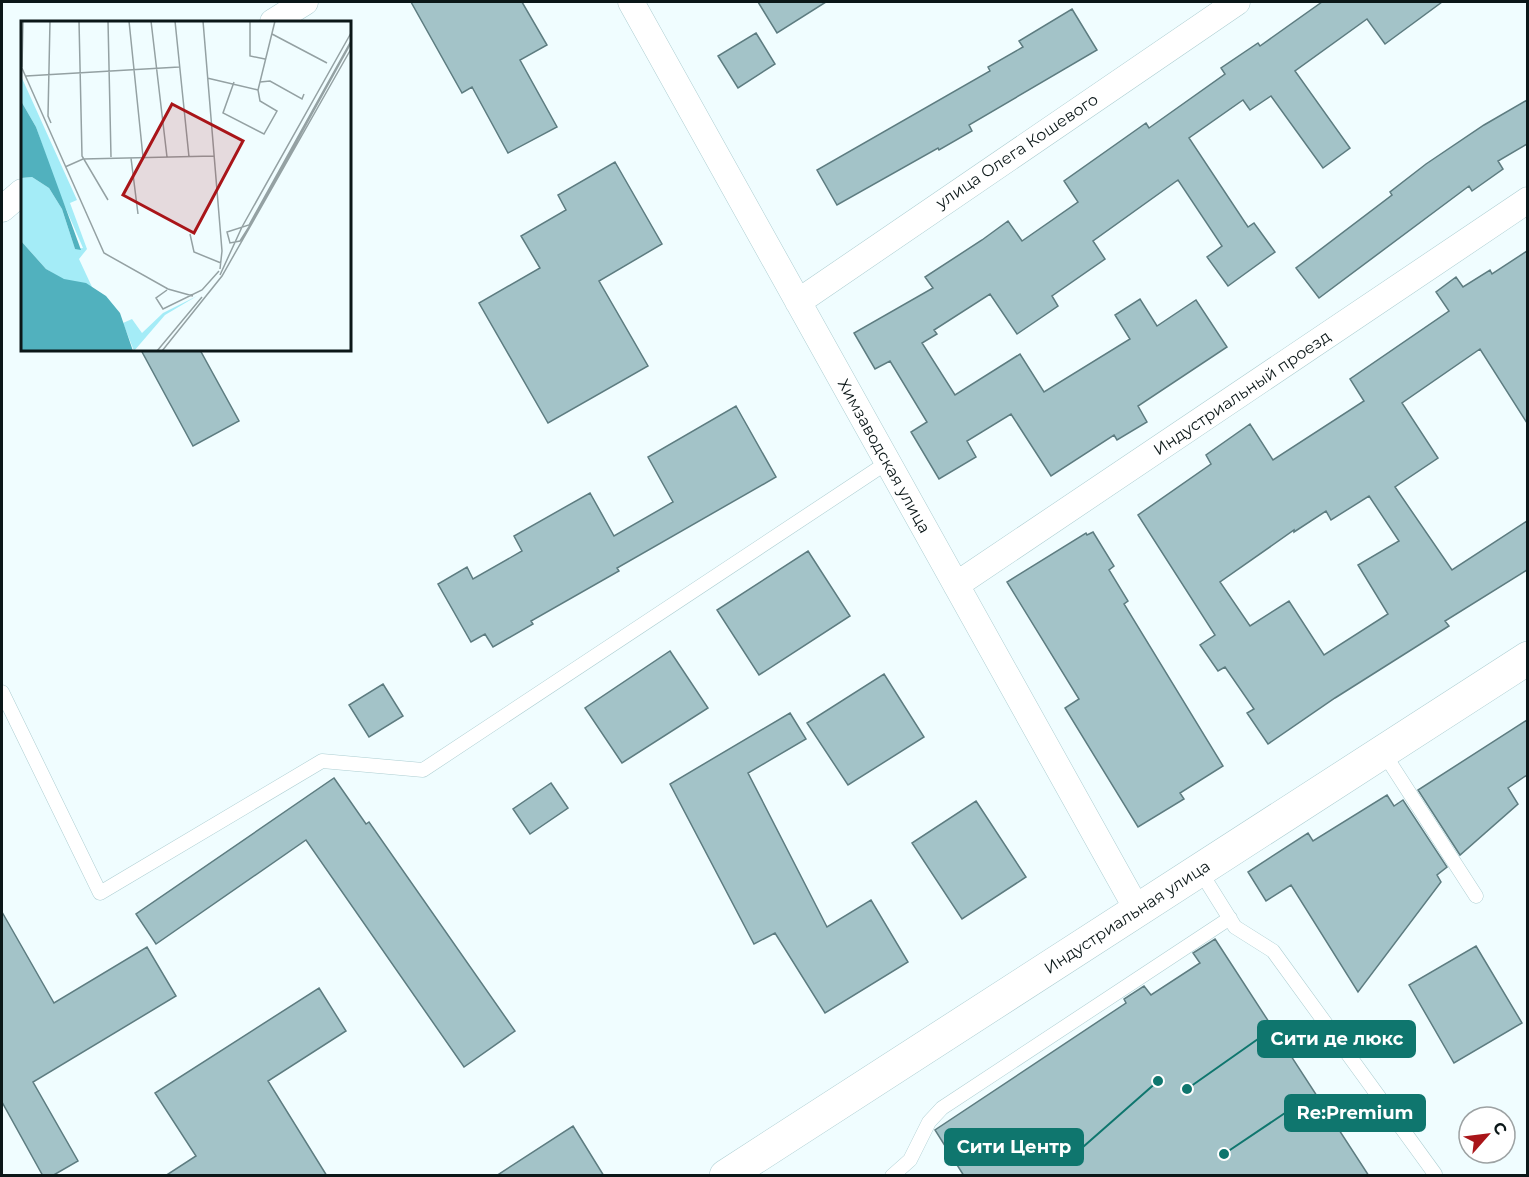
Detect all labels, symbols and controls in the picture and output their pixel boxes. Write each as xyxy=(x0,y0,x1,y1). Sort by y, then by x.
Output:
inset map xyxy=(21,21,351,351)
street label: улица Олега Кошевого xyxy=(931,90,1102,213)
street label: Индустриальный проезд xyxy=(1150,327,1334,459)
street label: Химзаводская улица xyxy=(834,376,934,536)
street label: Индустриальная улица xyxy=(1041,856,1213,978)
callout: Сити де люкс xyxy=(1258,1021,1415,1057)
text: Сити де люкс xyxy=(1271,1028,1404,1050)
callout: Re:Premium xyxy=(1285,1095,1425,1131)
text: Re:Premium xyxy=(1297,1102,1413,1124)
north arrow xyxy=(1457,1105,1517,1165)
text: С xyxy=(1489,1119,1511,1138)
callout: Сити Центр xyxy=(945,1129,1083,1165)
text: Сити Центр xyxy=(957,1136,1071,1158)

